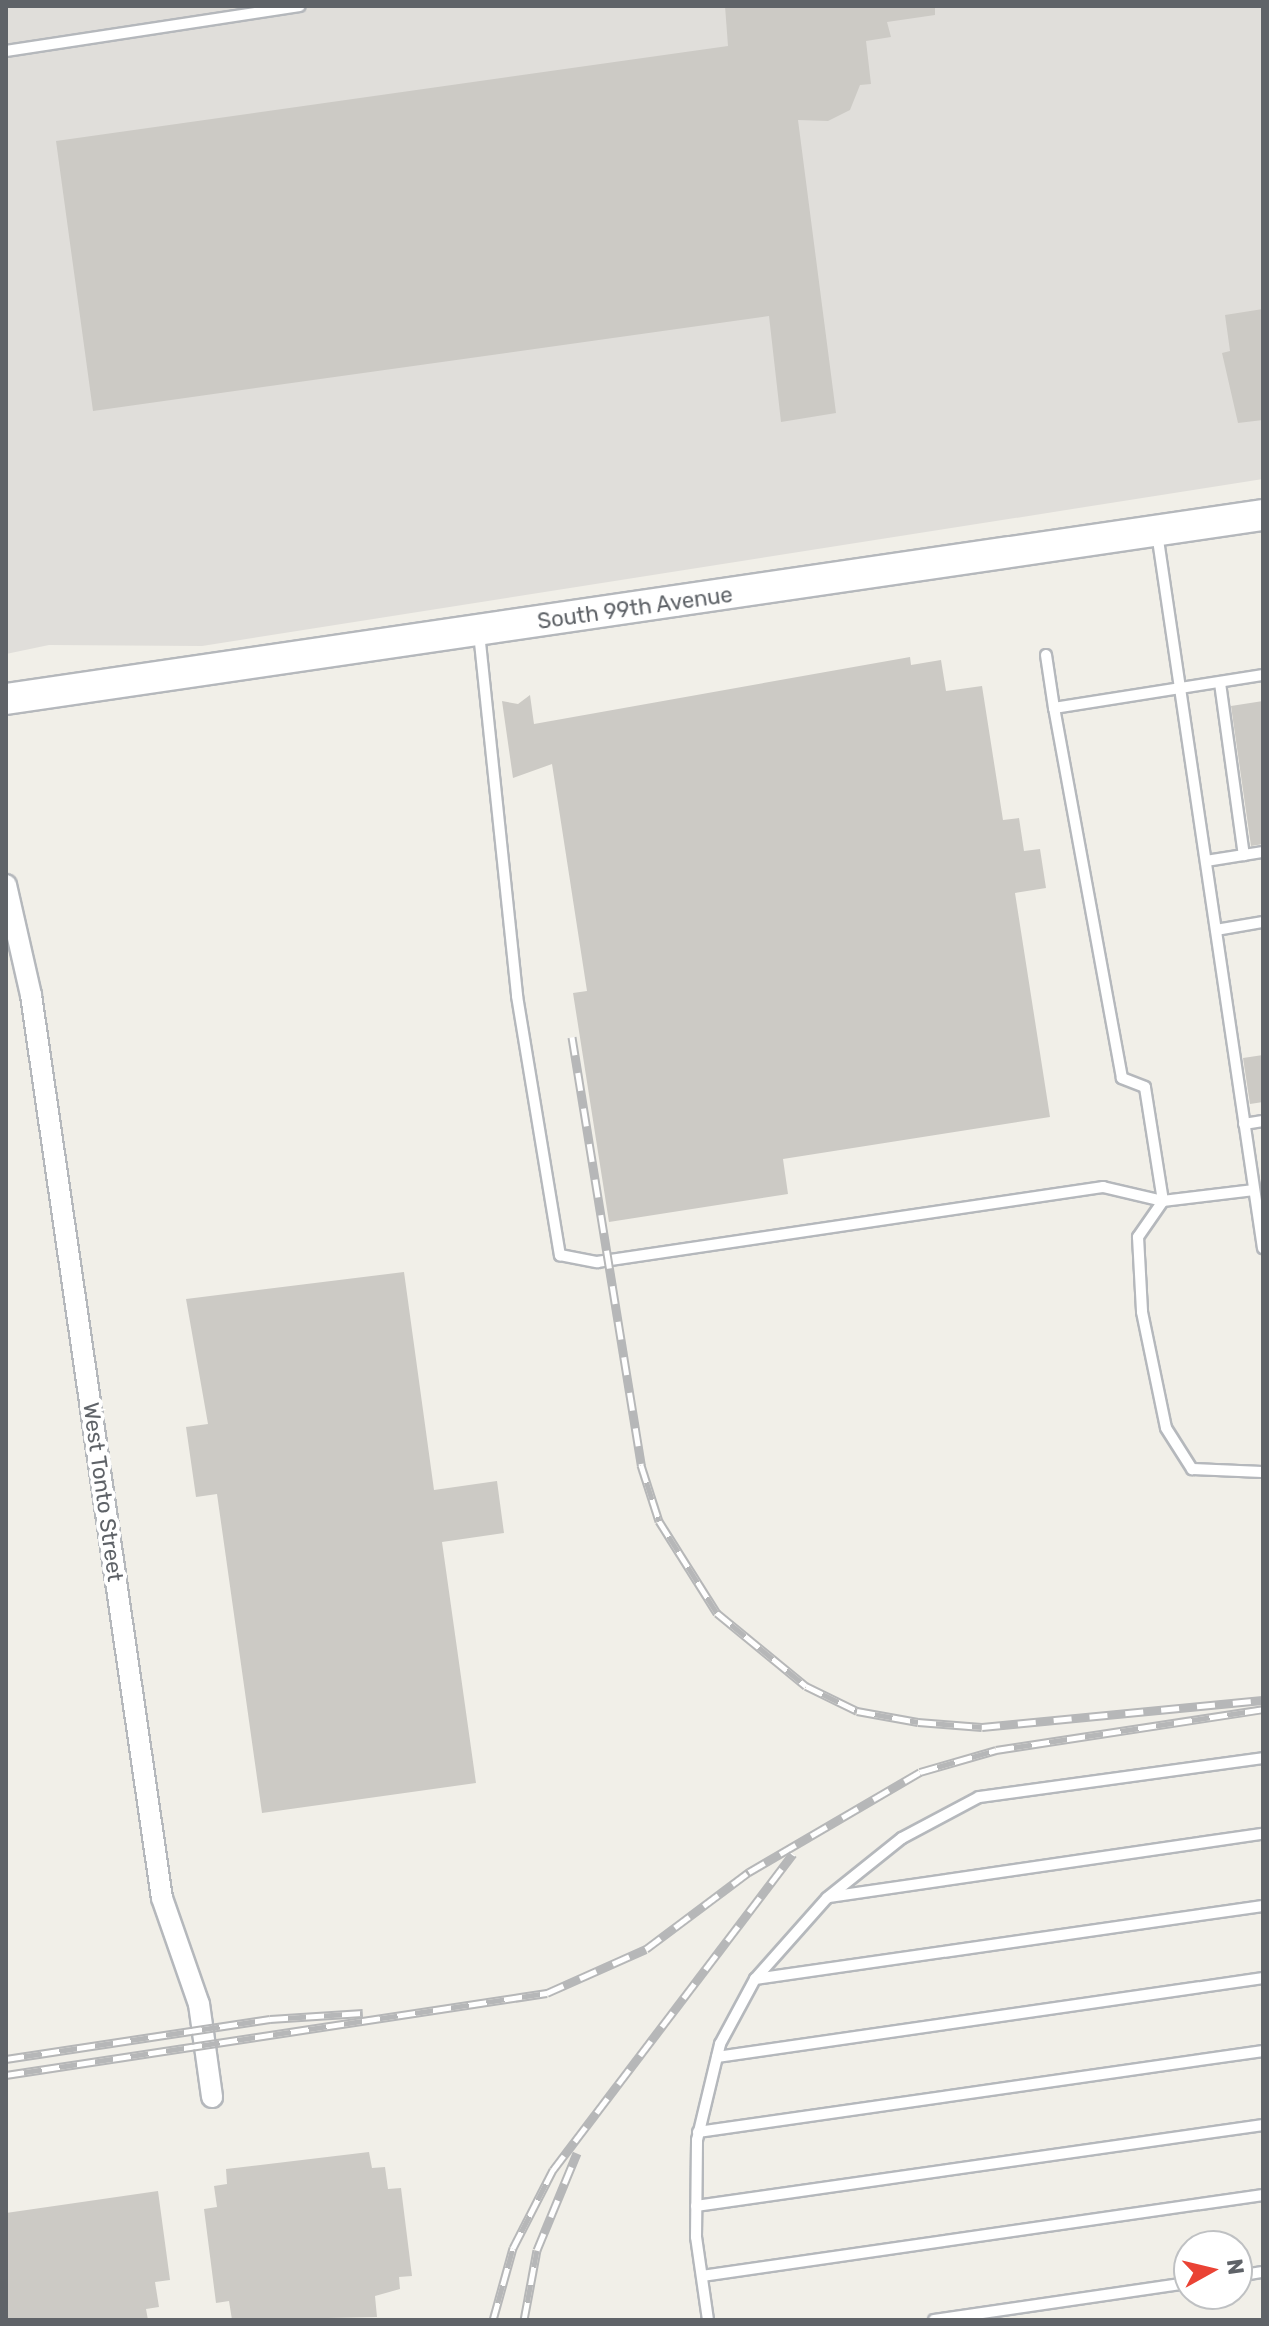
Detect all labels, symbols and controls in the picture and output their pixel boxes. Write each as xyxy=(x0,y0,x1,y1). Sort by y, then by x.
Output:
street label: South 99th Avenue xyxy=(535,581,735,635)
street label: West Tonto Street xyxy=(77,1400,129,1584)
north arrow xyxy=(1173,2230,1253,2310)
text: N xyxy=(1221,2257,1250,2277)

